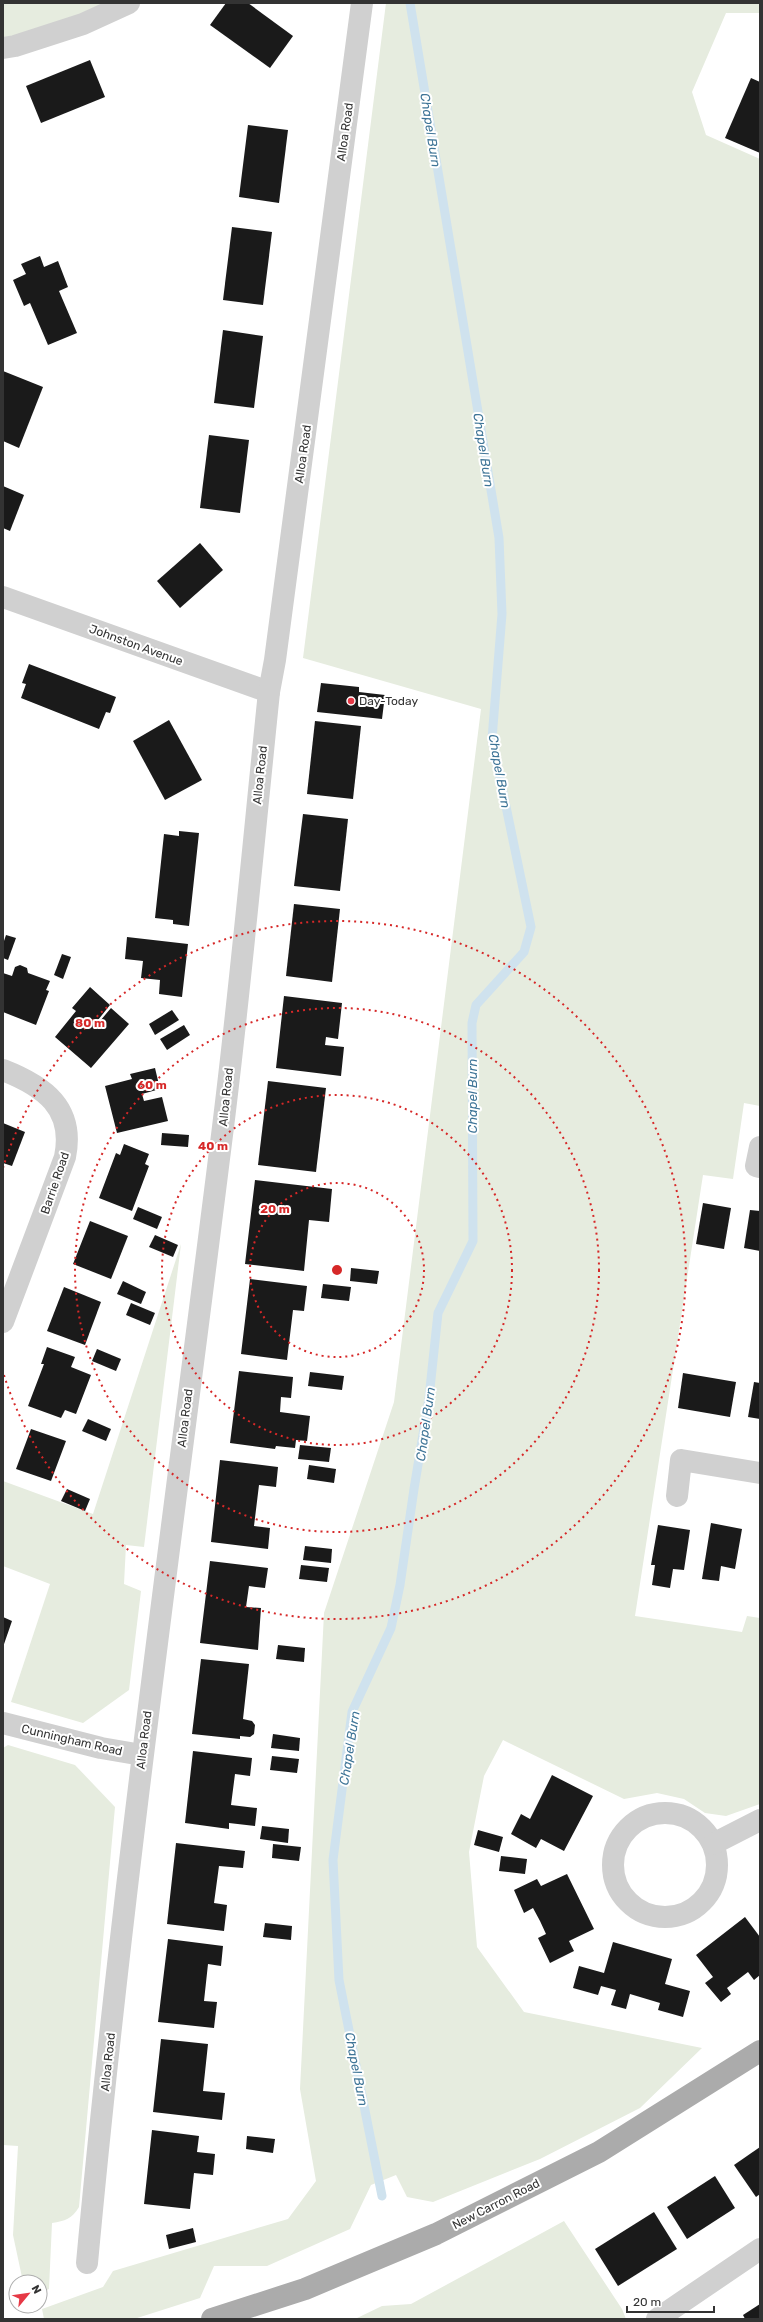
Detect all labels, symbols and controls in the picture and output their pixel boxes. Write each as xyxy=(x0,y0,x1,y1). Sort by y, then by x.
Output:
water label: Chapel Burn xyxy=(417,92,444,168)
street label: Alloa Road xyxy=(334,102,356,162)
water label: Chapel Burn xyxy=(470,412,497,488)
street label: Alloa Road xyxy=(292,424,314,484)
street label: Johnston Avenue xyxy=(87,622,185,669)
place label: Day-Today xyxy=(359,694,418,708)
marker: Day-Today xyxy=(346,696,356,706)
water label: Chapel Burn xyxy=(486,733,513,809)
street label: Alloa Road xyxy=(250,745,270,805)
text: 80 m xyxy=(75,1016,105,1030)
water label: Chapel Burn xyxy=(465,1058,480,1133)
street label: Alloa Road xyxy=(216,1067,236,1127)
text: 60 m xyxy=(137,1078,167,1092)
text: 40 m xyxy=(198,1139,228,1153)
street label: Barrie Road xyxy=(38,1150,72,1216)
text: 20 m xyxy=(260,1202,290,1216)
centre of rings xyxy=(330,1263,344,1277)
water label: Chapel Burn xyxy=(413,1386,438,1462)
street label: Alloa Road xyxy=(174,1388,196,1448)
street label: Alloa Road xyxy=(133,1710,155,1770)
water label: Chapel Burn xyxy=(336,1710,363,1786)
street label: Cunningham Road xyxy=(20,1722,124,1758)
water label: Chapel Burn xyxy=(342,2031,371,2107)
street label: Alloa Road xyxy=(98,2032,118,2092)
street label: New Carron Road xyxy=(450,2176,542,2232)
north arrow xyxy=(8,2274,48,2314)
text: N xyxy=(29,2283,44,2296)
scale bar xyxy=(627,2288,714,2314)
text: 20 m xyxy=(633,2295,661,2309)

